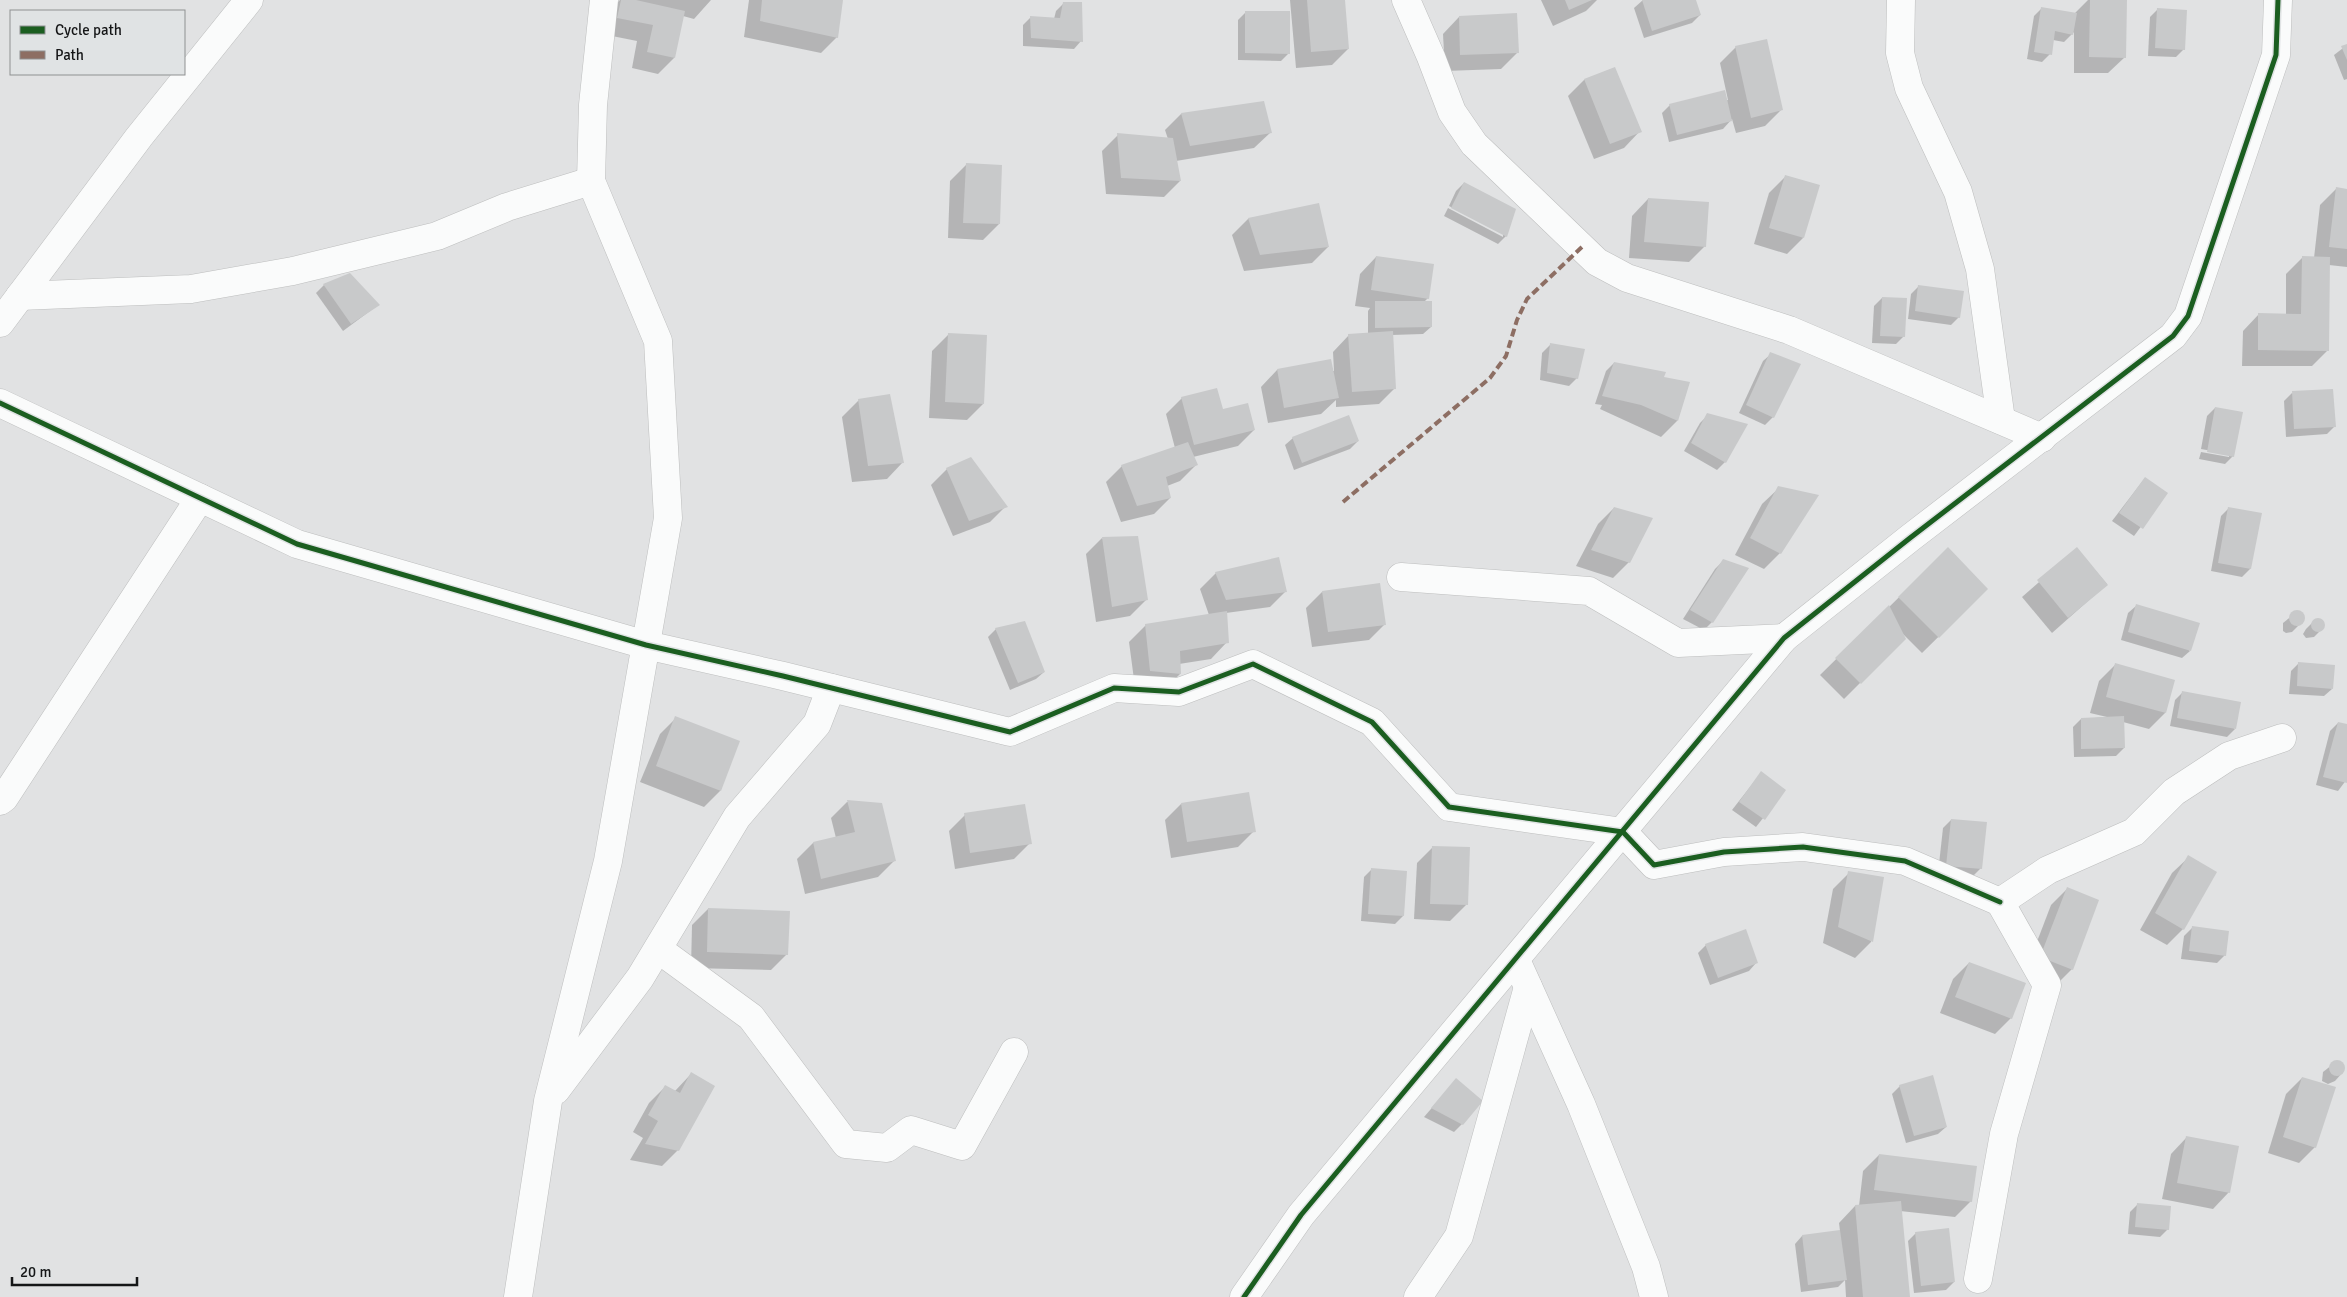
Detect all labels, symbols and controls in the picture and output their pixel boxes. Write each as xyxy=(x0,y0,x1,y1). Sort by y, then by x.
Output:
legend xyxy=(10,10,185,75)
text: Cycle path xyxy=(55,21,122,39)
text: Path xyxy=(55,46,84,64)
scale bar xyxy=(12,1254,138,1286)
text: 20 m xyxy=(20,1263,51,1281)

